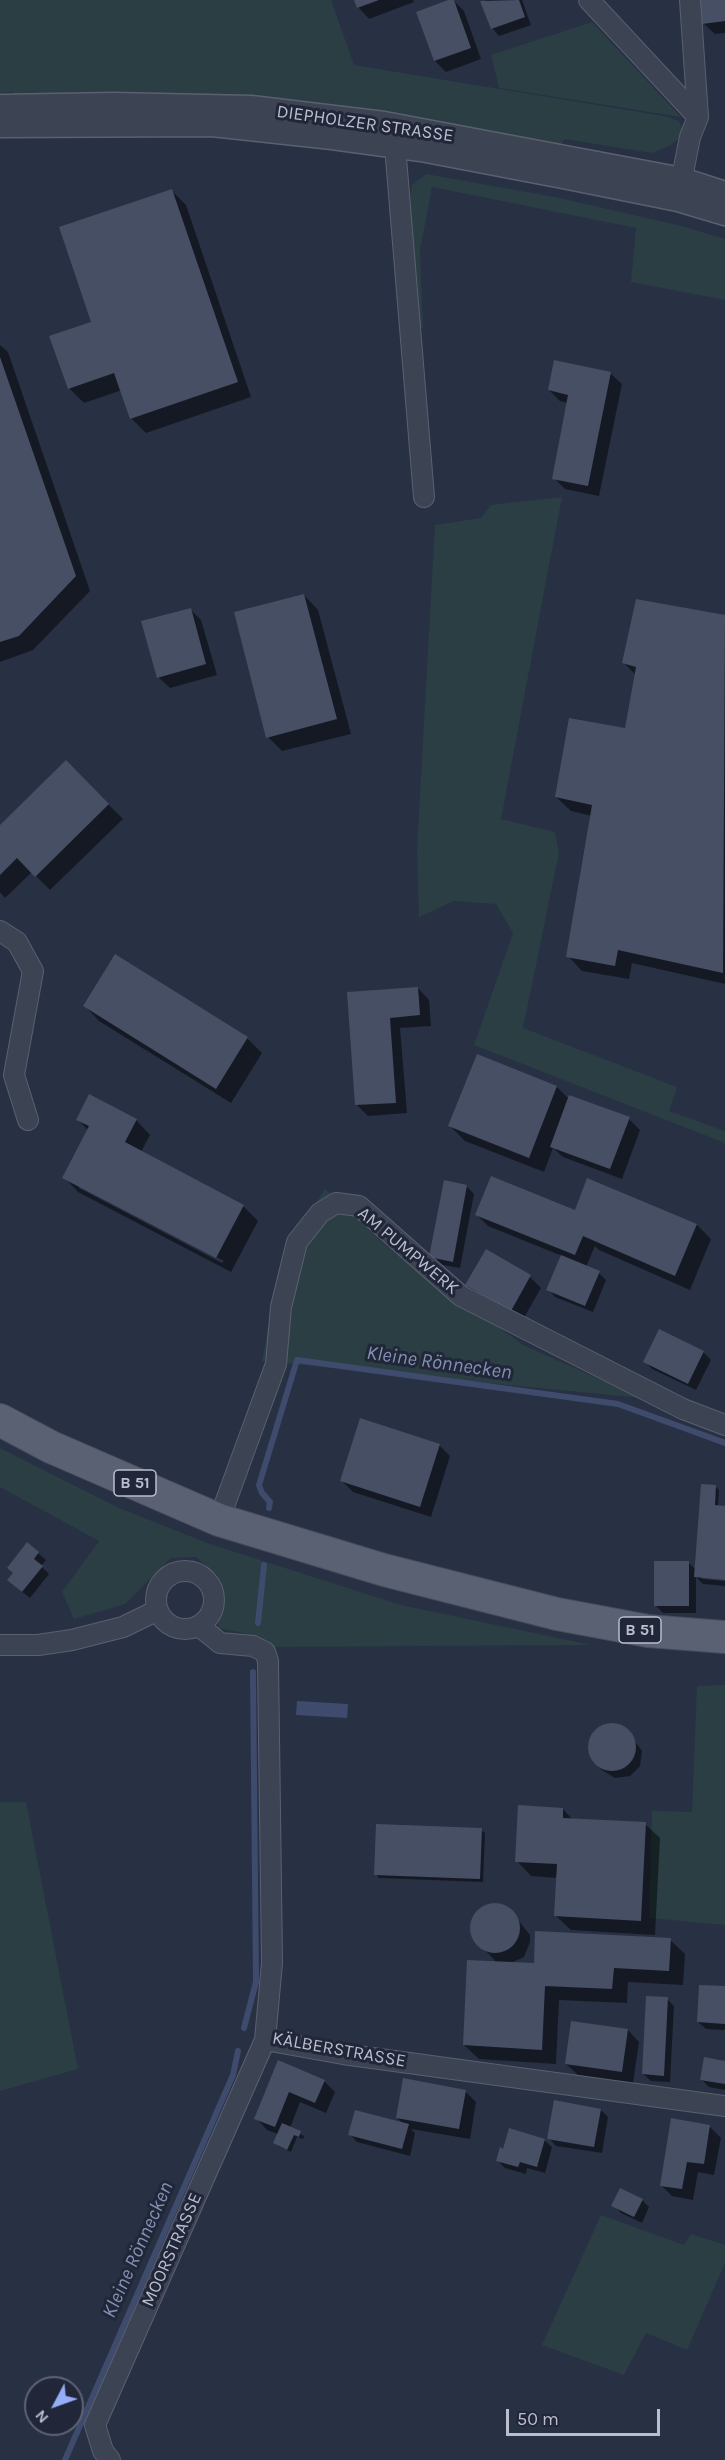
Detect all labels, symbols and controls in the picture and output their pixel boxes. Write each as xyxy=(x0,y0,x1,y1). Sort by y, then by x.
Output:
street label: DIEPHOLZER STRASSE xyxy=(275,101,455,147)
street label: AM PUMPWERK xyxy=(353,1203,463,1299)
water label: Kleine Rönnecken xyxy=(365,1341,513,1385)
road number: B 51 xyxy=(114,1470,156,1496)
road number: B 51 xyxy=(619,1617,661,1643)
street label: KÄLBERSTRASSE xyxy=(271,2028,407,2072)
water label: Kleine Rönnecken xyxy=(97,2178,179,2322)
street label: MOORSTRASSE xyxy=(137,2190,207,2310)
north arrow xyxy=(24,2376,84,2436)
scale bar xyxy=(509,2397,664,2435)
text: N xyxy=(31,2406,52,2427)
text: 50 m xyxy=(517,2408,559,2430)

